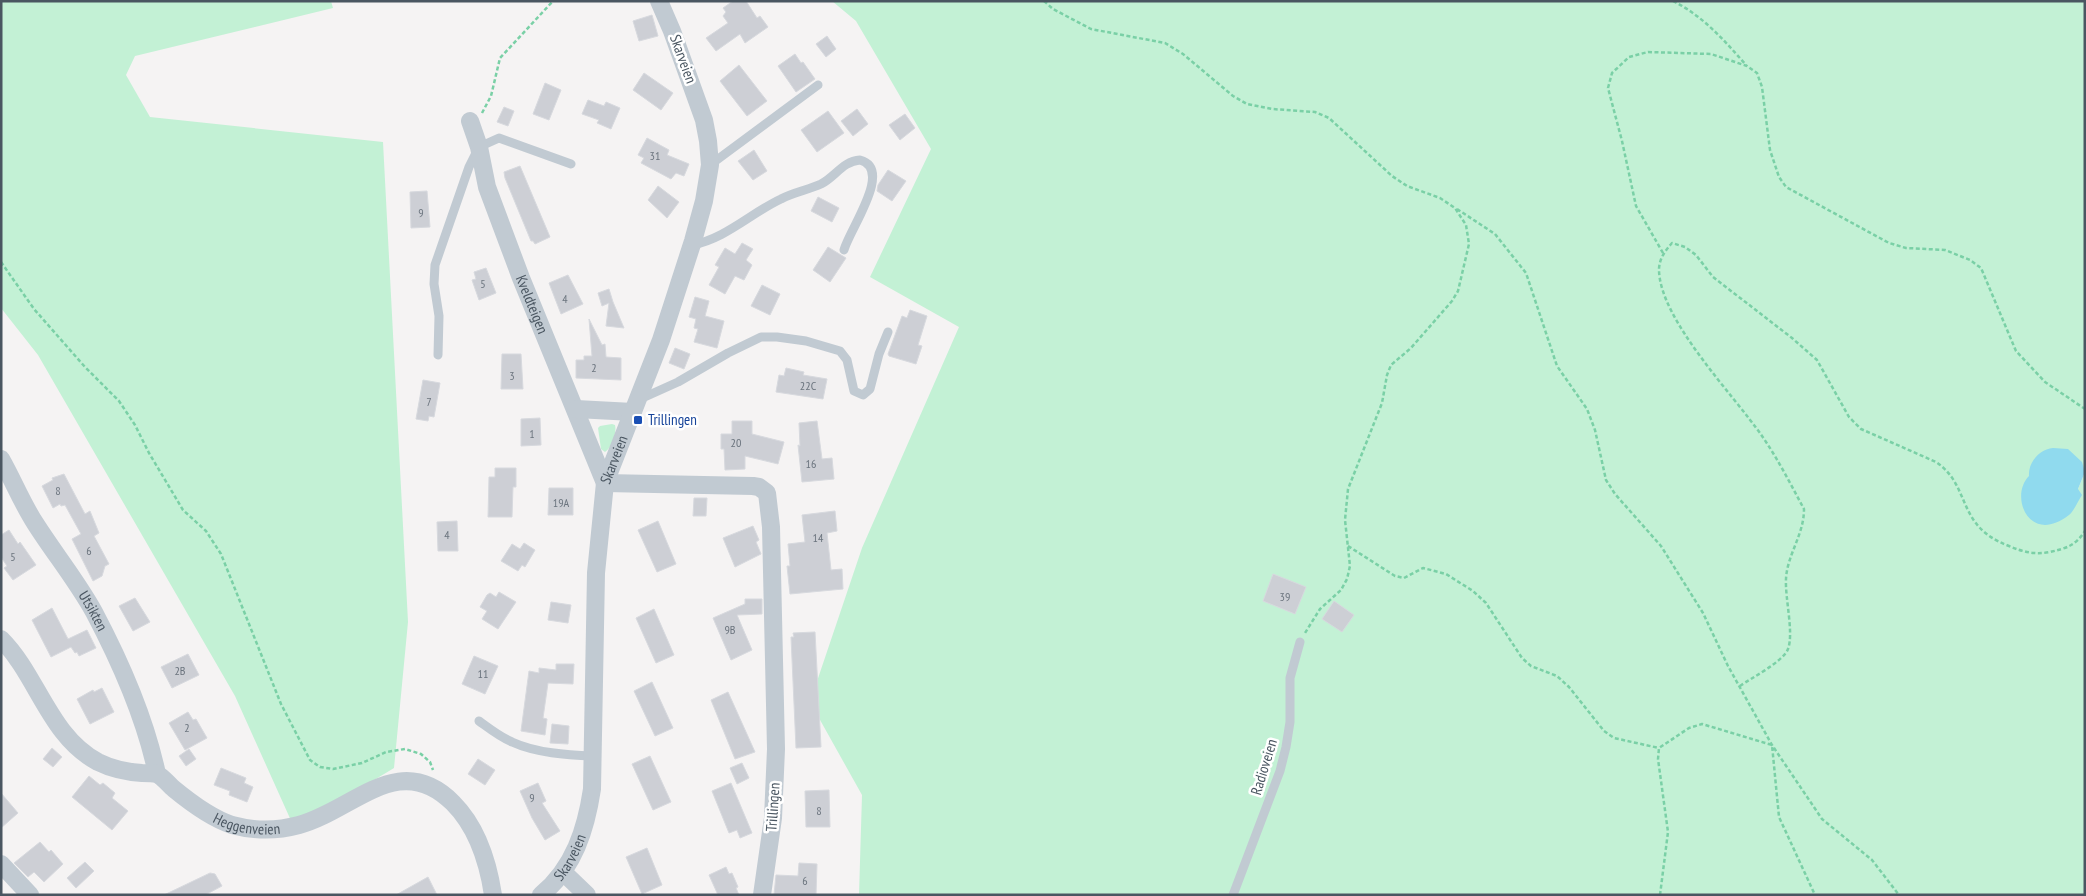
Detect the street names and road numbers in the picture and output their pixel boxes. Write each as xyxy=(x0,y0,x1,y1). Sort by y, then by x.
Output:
street label: Skarveien xyxy=(666,32,701,86)
street label: Kveldteigen xyxy=(512,272,553,336)
street label: Skarveien xyxy=(596,433,632,486)
street label: Utsikten xyxy=(75,587,112,634)
street label: Radioveien xyxy=(1246,737,1281,797)
street label: Trillingen xyxy=(761,782,784,832)
street label: Heggenveien xyxy=(210,808,281,839)
street label: Skarveien xyxy=(549,831,590,885)

